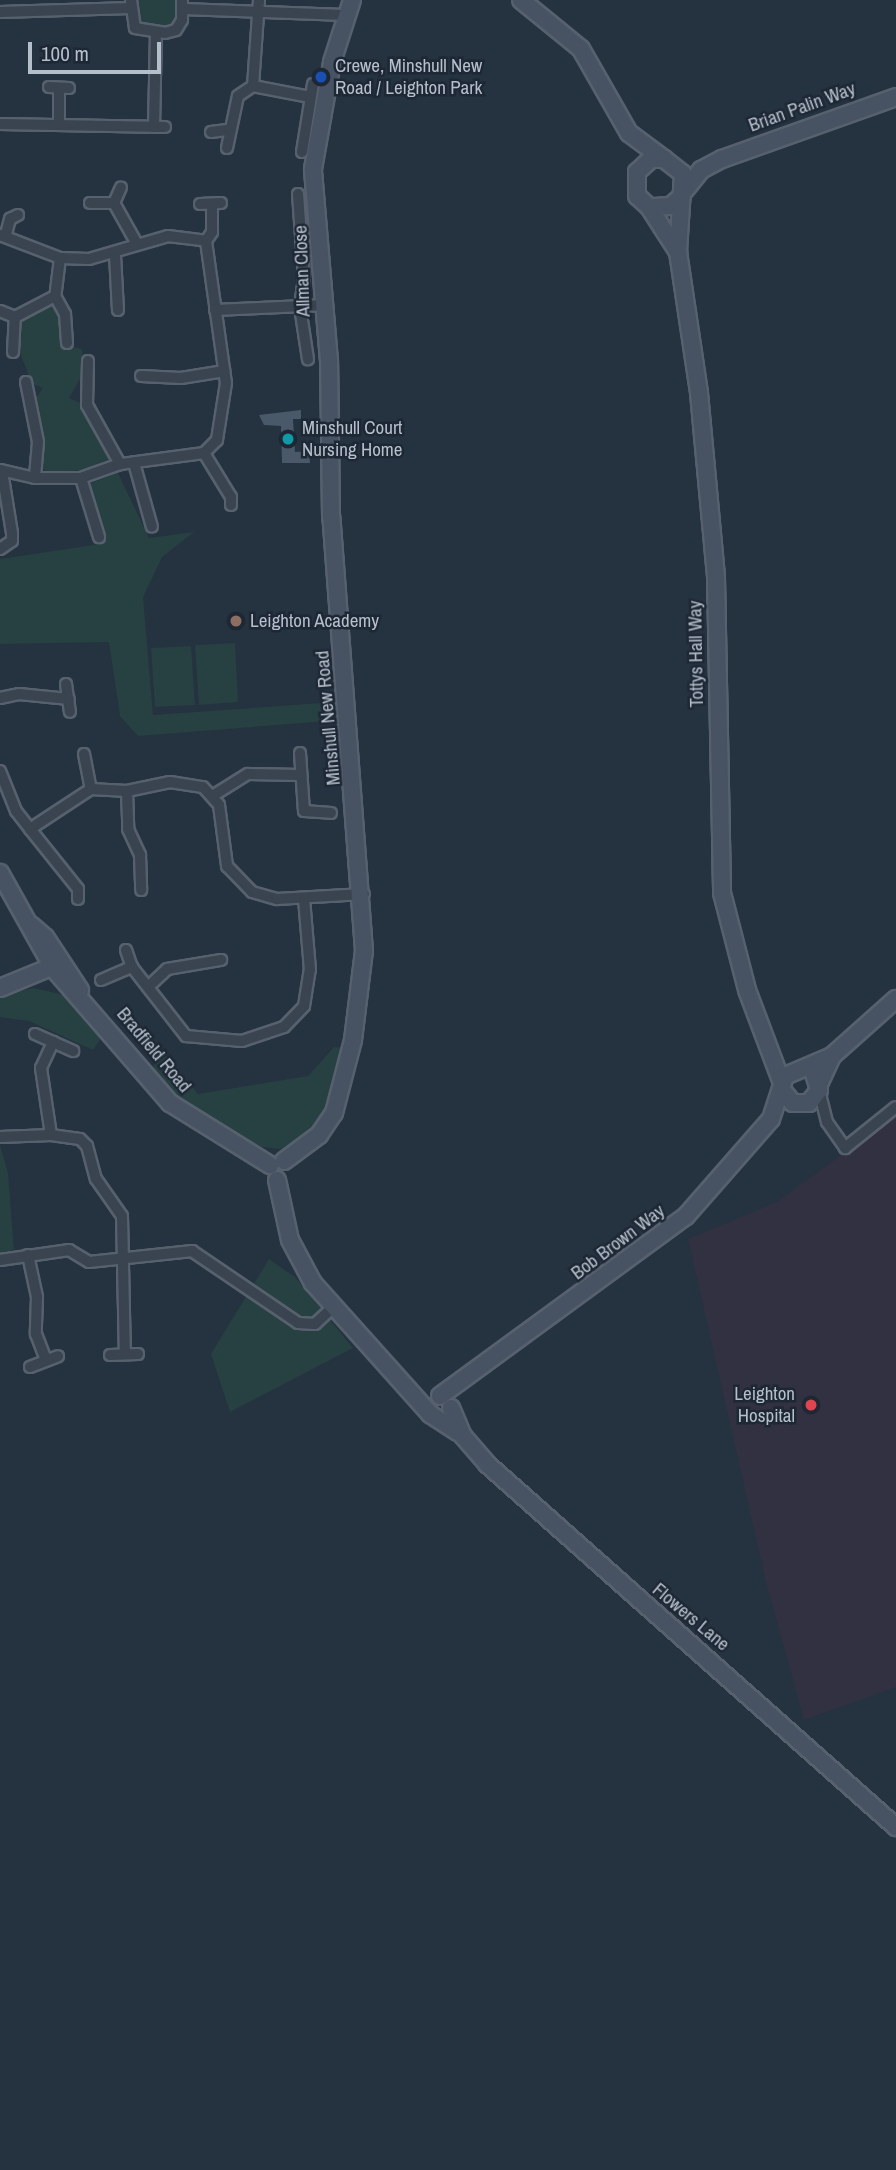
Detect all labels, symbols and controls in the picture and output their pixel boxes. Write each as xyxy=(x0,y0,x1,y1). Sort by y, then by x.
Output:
scale bar xyxy=(32,28,164,72)
text: 100 m xyxy=(41,39,89,68)
place label: Crewe, Minshull New Road / Leighton Park xyxy=(335,55,482,99)
marker: Crewe, Minshull New Road / Leighton Park xyxy=(313,69,329,85)
street label: Brian Palin Way xyxy=(745,77,859,137)
street label: Allman Close xyxy=(289,225,315,317)
place label: Minshull Court Nursing Home xyxy=(302,417,402,461)
marker: Minshull Court Nursing Home xyxy=(280,431,296,447)
street label: Tottys Hall Way xyxy=(684,600,708,708)
place label: Leighton Academy xyxy=(250,610,380,632)
marker: Leighton Academy xyxy=(228,613,244,629)
street label: Minshull New Road xyxy=(311,650,345,786)
street label: Bradfield Road xyxy=(112,1003,196,1097)
street label: Bob Brown Way xyxy=(567,1199,669,1285)
place label: Leighton Hospital xyxy=(734,1383,795,1427)
marker: Leighton Hospital xyxy=(801,1395,821,1415)
street label: Flowers Lane xyxy=(648,1578,734,1656)

